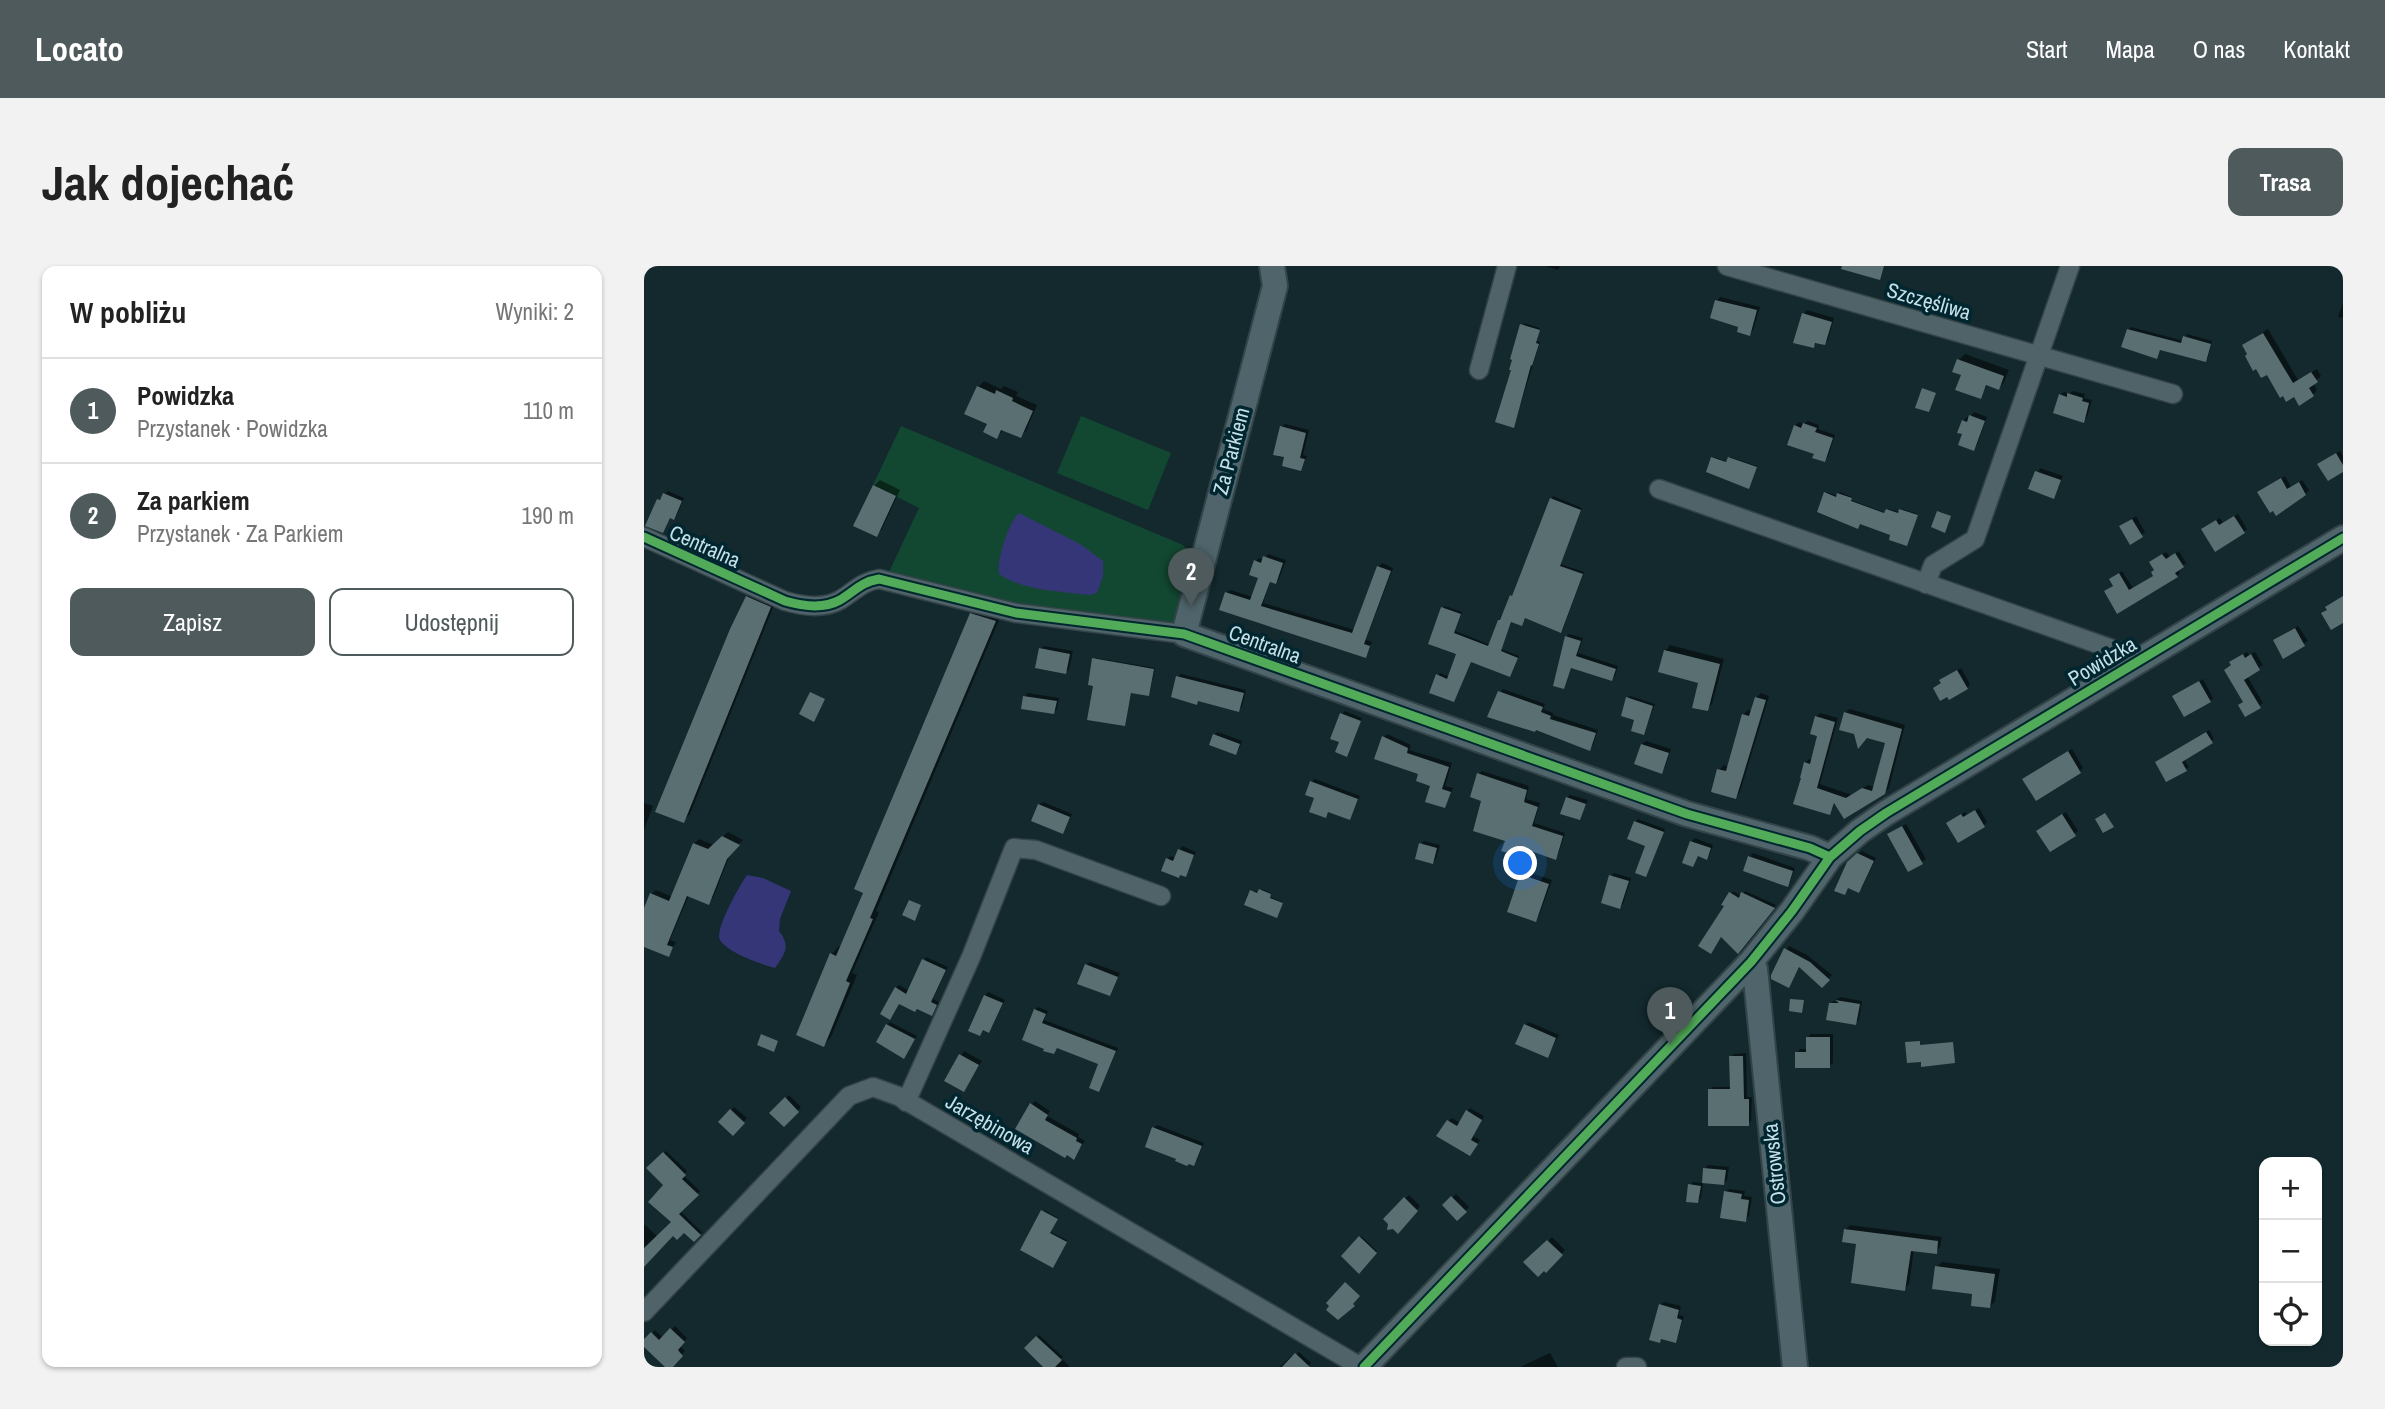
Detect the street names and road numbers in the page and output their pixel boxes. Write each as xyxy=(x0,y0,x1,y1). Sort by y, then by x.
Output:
street label: Szczęśliwa xyxy=(1884,275,1975,327)
street label: Za Parkiem xyxy=(1205,404,1257,498)
street label: Centralna xyxy=(665,518,745,575)
street label: Centralna xyxy=(1225,618,1305,671)
street label: Powidzka xyxy=(2063,629,2142,693)
street label: Jarzębinowa xyxy=(940,1087,1040,1161)
street label: Ostrowska xyxy=(1755,1122,1793,1206)

